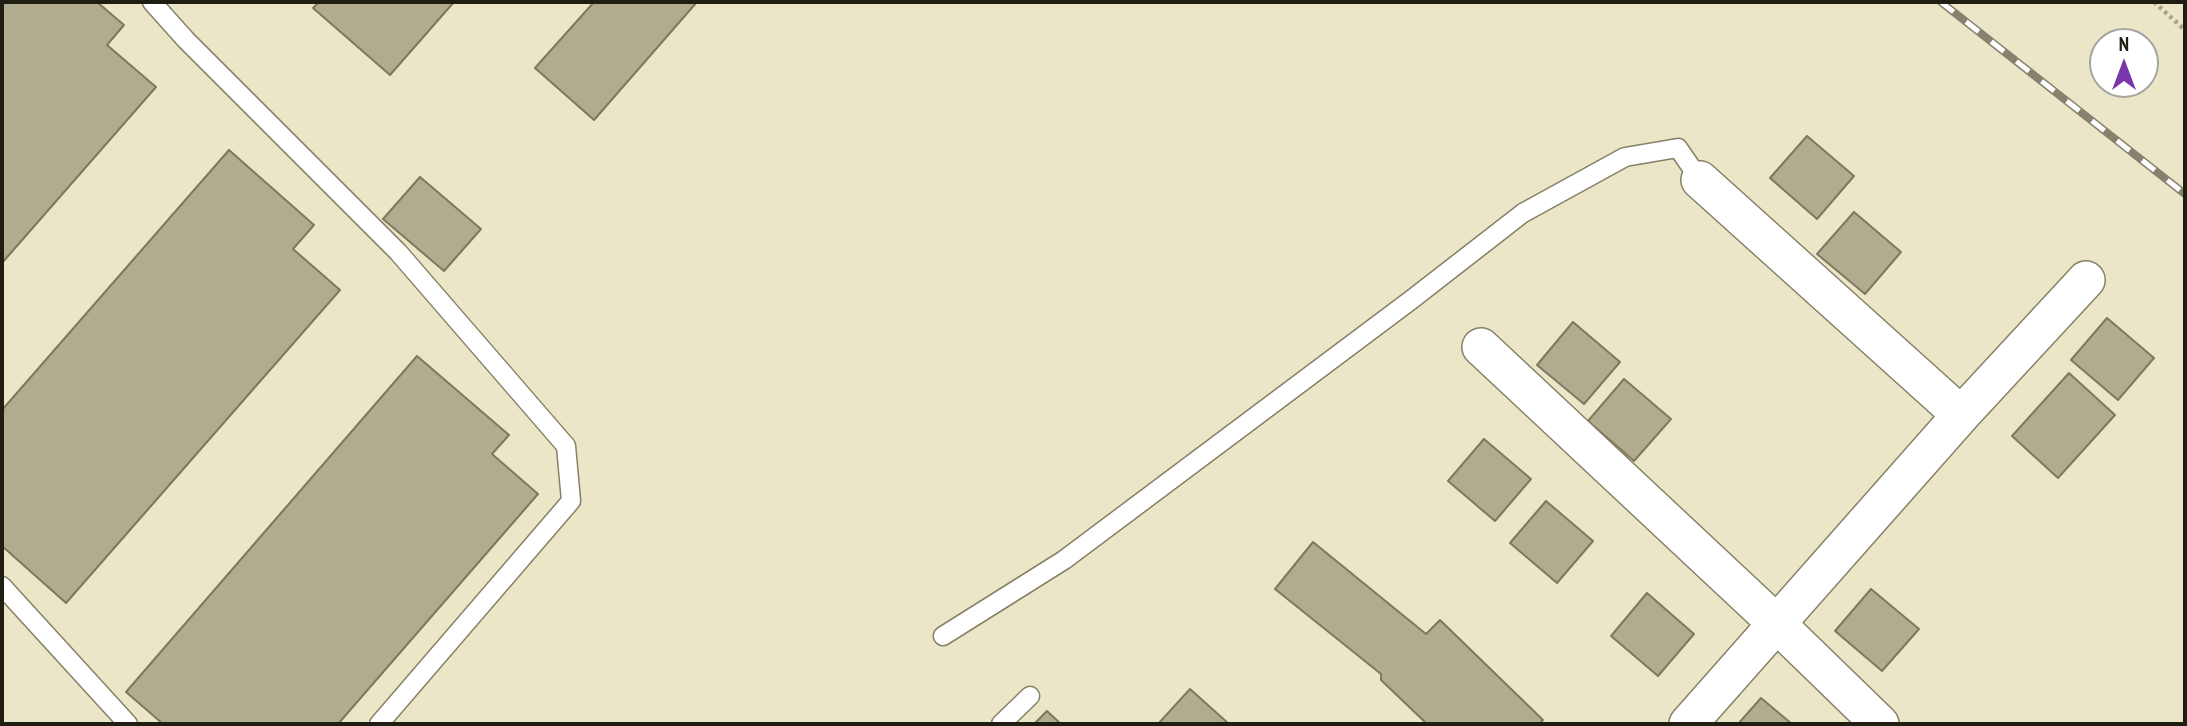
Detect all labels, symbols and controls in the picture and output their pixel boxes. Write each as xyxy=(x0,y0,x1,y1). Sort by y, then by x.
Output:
north arrow xyxy=(2089,28,2159,98)
text: N xyxy=(2119,32,2129,56)

